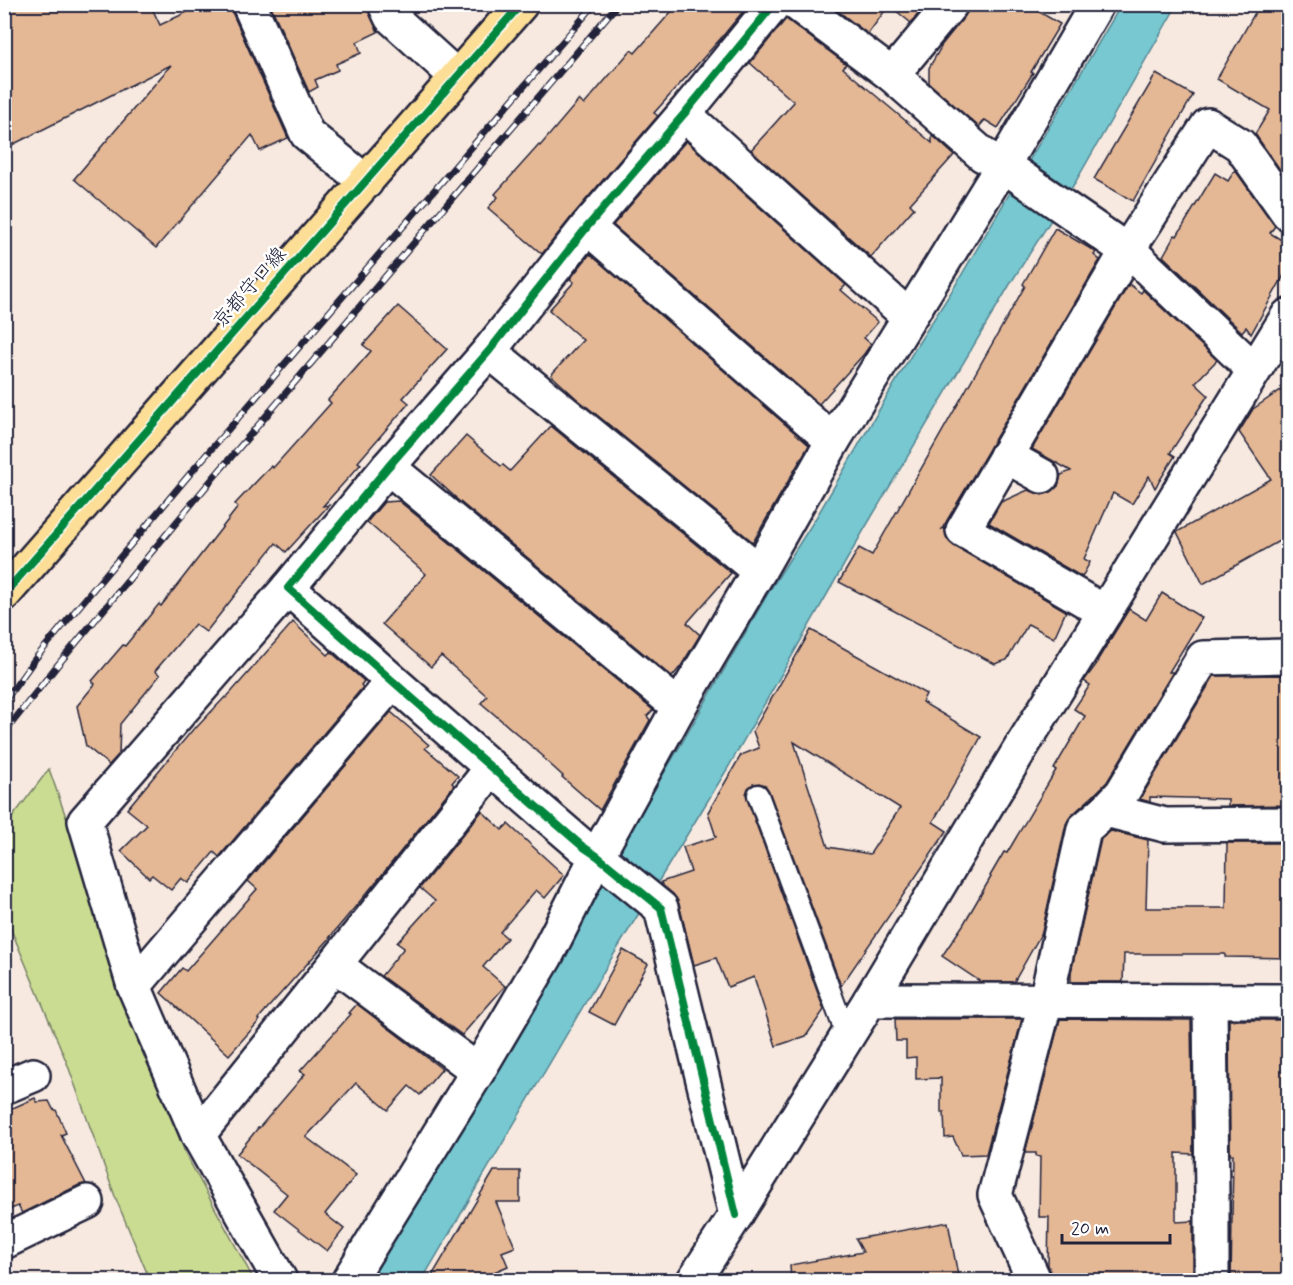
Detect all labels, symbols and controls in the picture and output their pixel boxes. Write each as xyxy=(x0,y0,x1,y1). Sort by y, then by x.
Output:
street label: 京都守口線 xyxy=(207,241,293,335)
scale bar xyxy=(1062,1207,1170,1245)
text: 20 m xyxy=(1071,1217,1109,1241)

